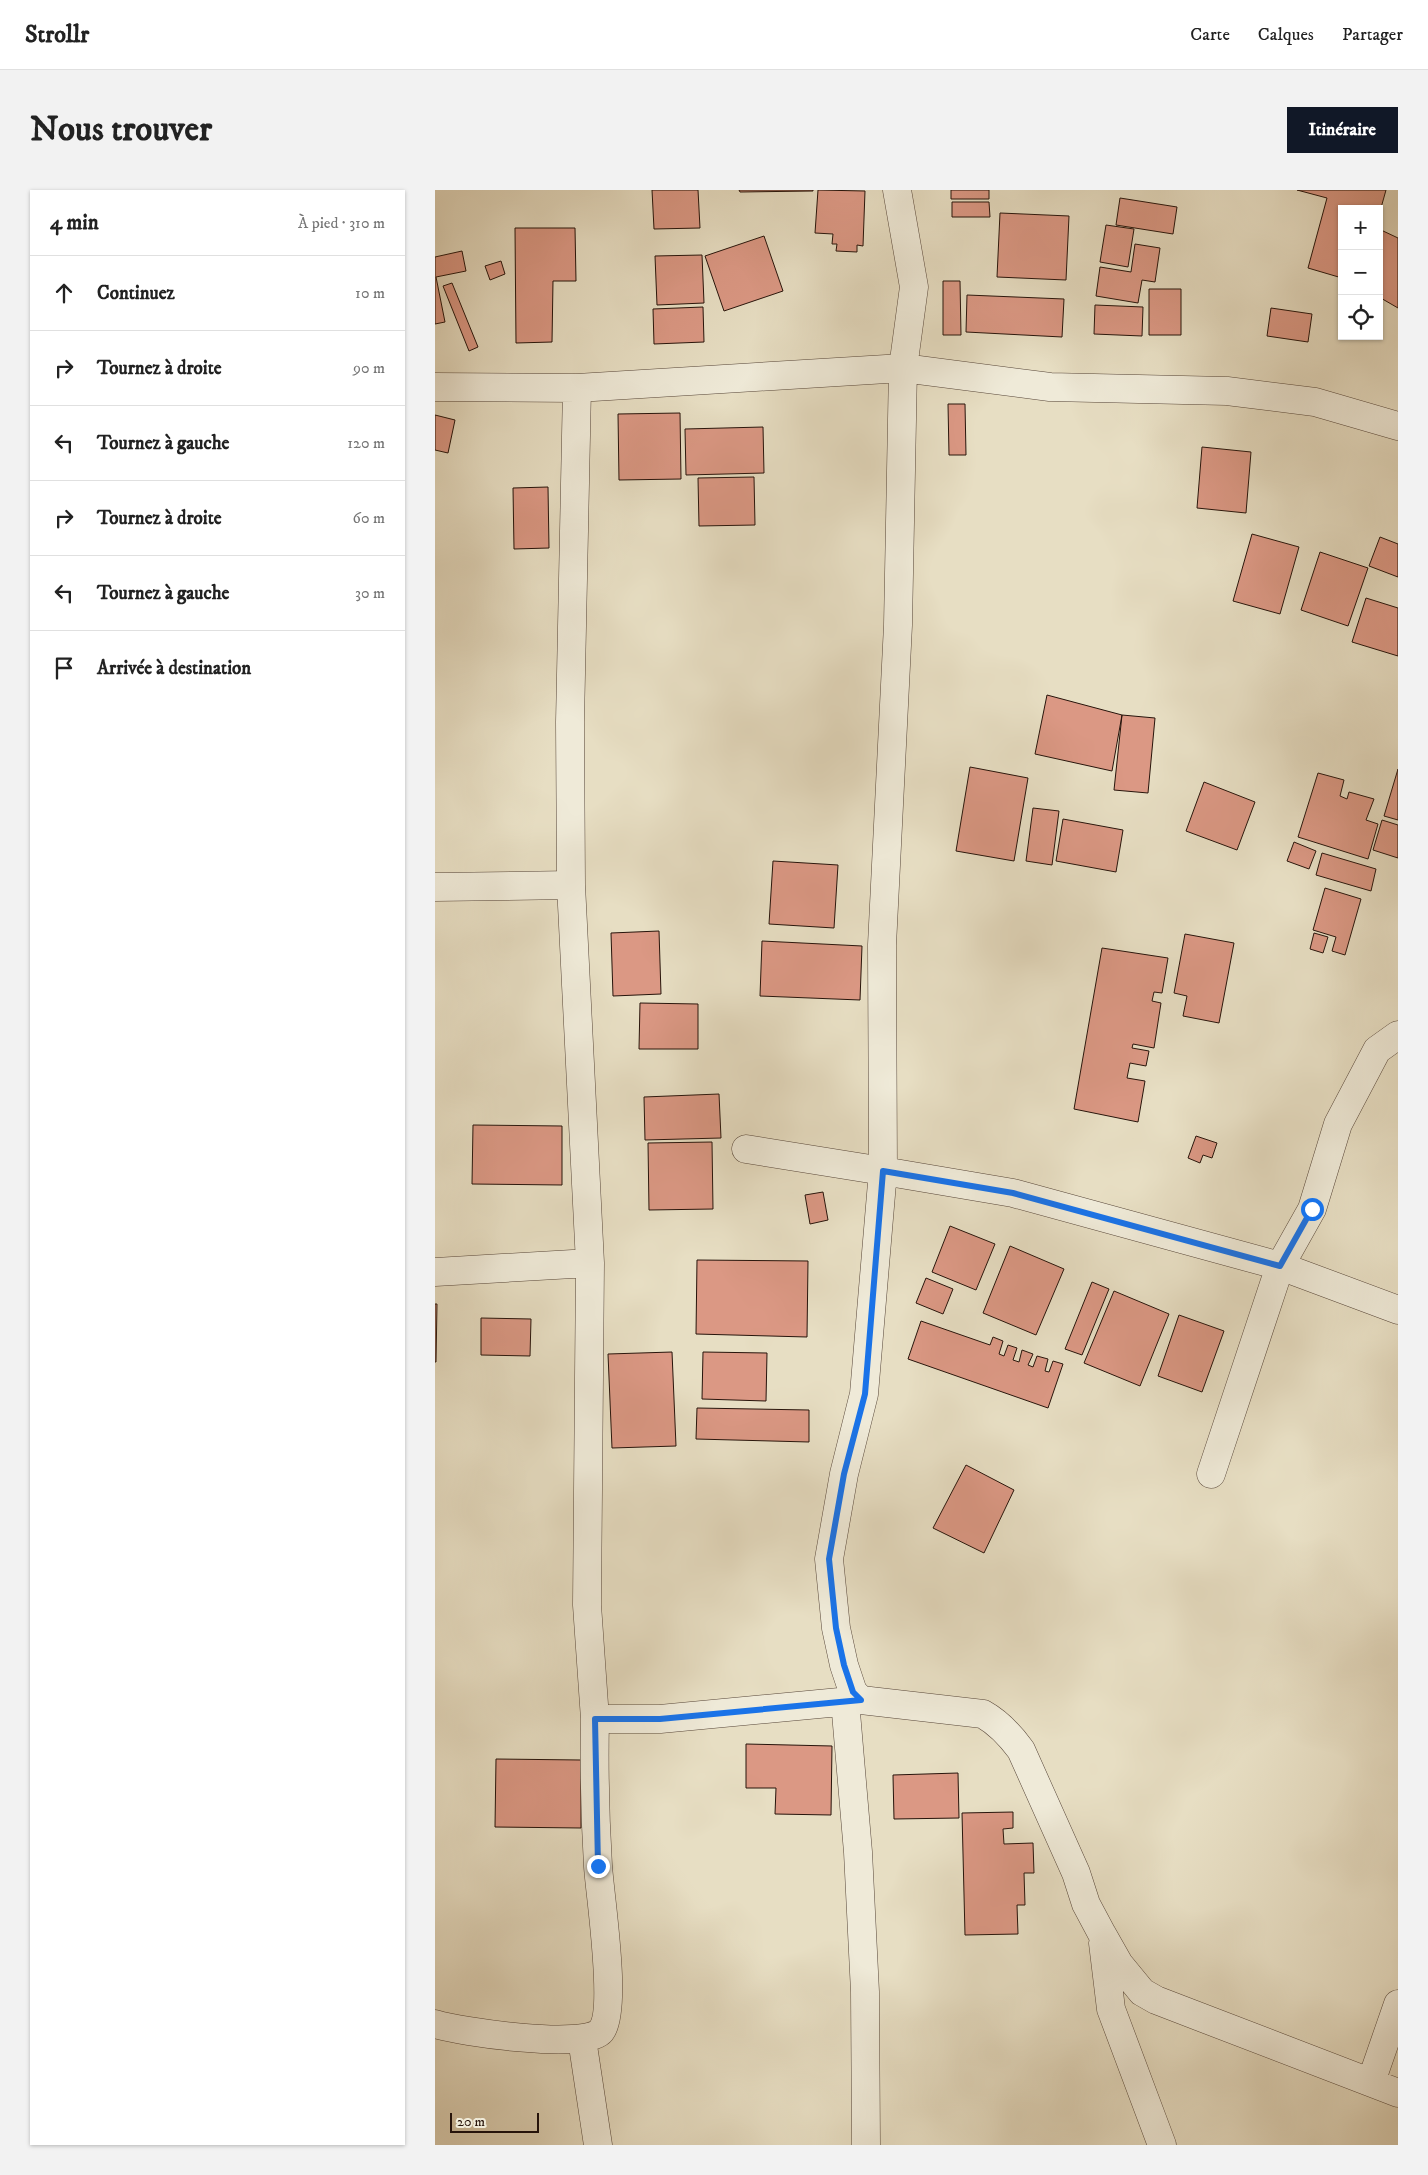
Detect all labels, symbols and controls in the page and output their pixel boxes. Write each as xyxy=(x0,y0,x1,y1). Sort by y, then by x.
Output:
text: Strollr xyxy=(25,20,89,50)
text: Carte xyxy=(1190,24,1230,46)
text: Calques xyxy=(1258,24,1314,46)
text: Partager xyxy=(1342,24,1403,46)
button: Itinéraire xyxy=(1287,107,1398,153)
text: Nous trouver xyxy=(30,108,212,152)
map controls xyxy=(1338,205,1383,340)
button: + xyxy=(1338,205,1383,250)
text: 4 min xyxy=(50,210,99,236)
text: À pied · 310 m xyxy=(298,213,385,233)
button: − xyxy=(1338,250,1383,295)
icon: ahead xyxy=(50,279,78,307)
text: Continuez xyxy=(97,282,175,305)
text: 10 m xyxy=(355,283,385,303)
button: locate xyxy=(1338,295,1383,340)
icon: right xyxy=(50,354,78,382)
text: Tournez à droite xyxy=(97,357,222,380)
text: 90 m xyxy=(353,358,385,378)
icon: left xyxy=(50,429,78,457)
text: Tournez à gauche xyxy=(97,432,229,455)
text: 120 m xyxy=(347,433,385,453)
icon: right xyxy=(50,504,78,532)
text: Tournez à droite xyxy=(97,507,222,530)
text: 60 m xyxy=(353,508,385,528)
icon: left xyxy=(50,579,78,607)
text: Tournez à gauche xyxy=(97,582,229,605)
text: 30 m xyxy=(355,583,385,603)
icon: arrive xyxy=(50,654,78,682)
text: Arrivée à destination xyxy=(97,657,251,680)
route start xyxy=(1301,1198,1324,1221)
route end xyxy=(587,1855,610,1878)
scale bar xyxy=(450,2110,539,2133)
text: 20 m xyxy=(457,2113,485,2131)

